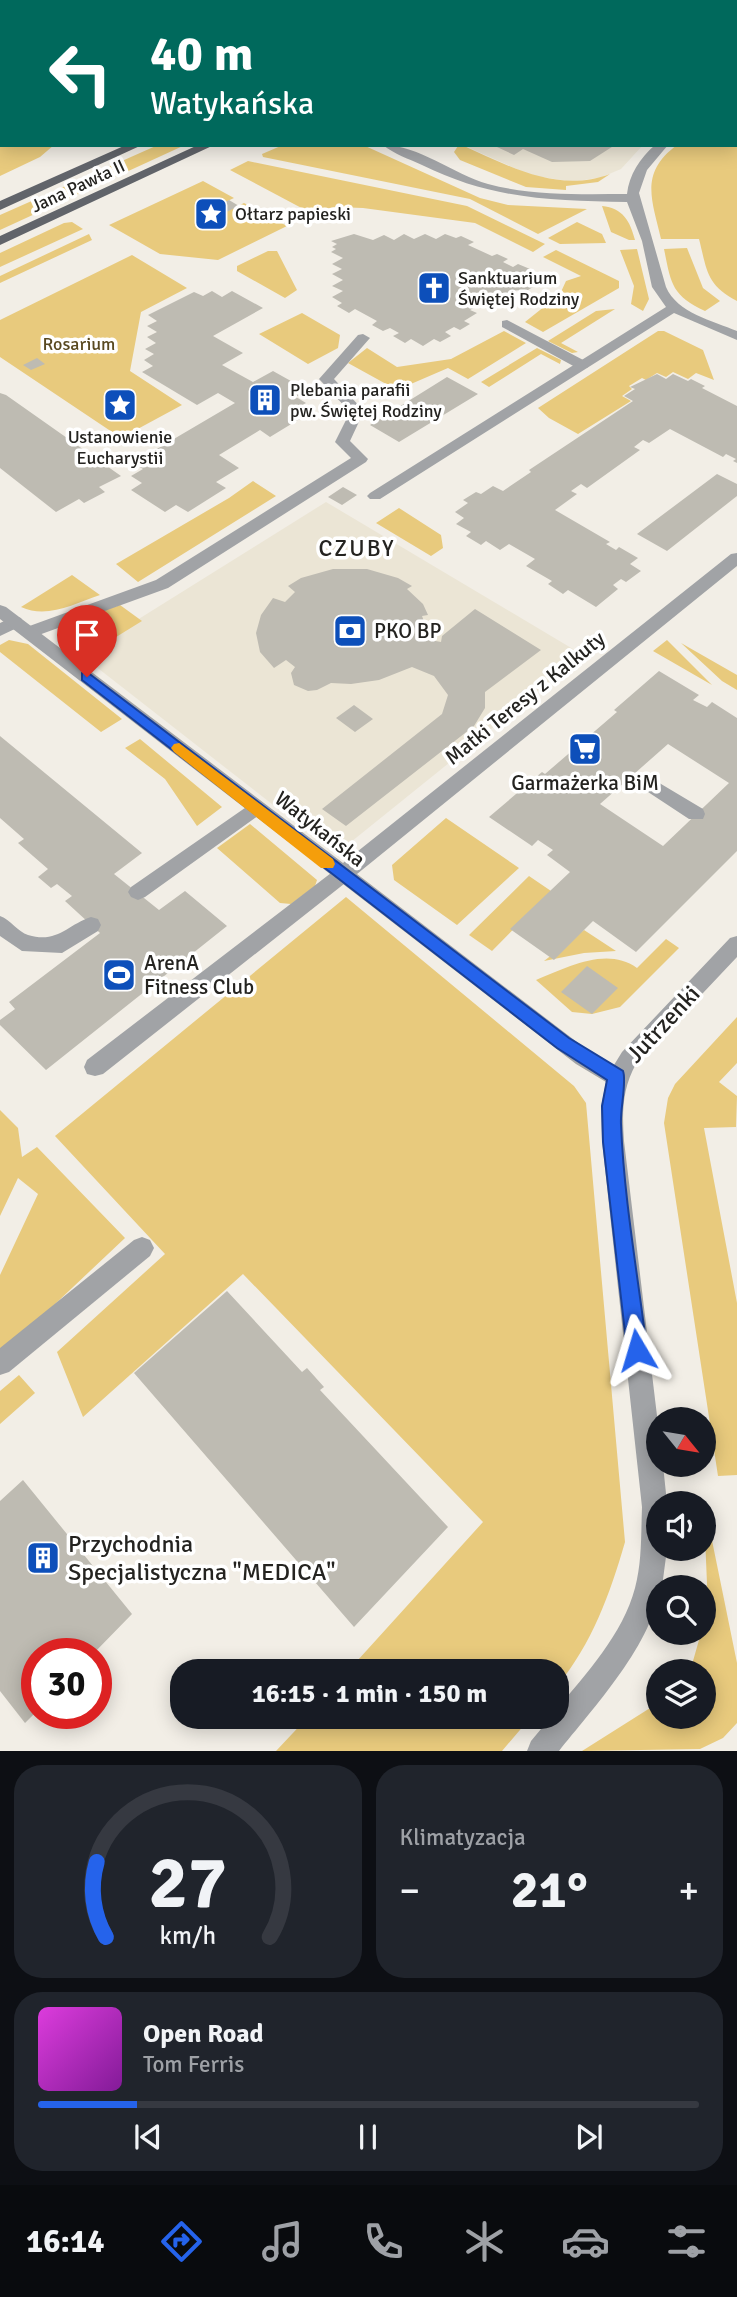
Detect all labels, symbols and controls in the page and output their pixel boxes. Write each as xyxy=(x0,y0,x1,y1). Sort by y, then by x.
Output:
text: 40 m xyxy=(150,24,253,84)
icon: left xyxy=(35,28,126,119)
text: Watykańska xyxy=(150,84,314,123)
street label: Jana Pawła II xyxy=(28,155,128,217)
place icon: Ołtarz papieski xyxy=(192,195,230,233)
place label: Ołtarz papieski xyxy=(235,203,351,225)
place label: Sanktuarium Świętej Rodziny xyxy=(458,267,580,310)
church icon: Sanktuarium Świętej Rodziny xyxy=(415,269,453,307)
park label: Rosarium xyxy=(43,333,115,355)
place label: Plebania parafii pw. Świętej Rodziny xyxy=(290,379,442,422)
building icon: Plebania parafii pw. Świętej Rodziny xyxy=(246,381,284,419)
place icon: Ustanowienie Eucharystii xyxy=(101,386,139,424)
place label: Ustanowienie Eucharystii xyxy=(68,426,172,469)
district label: CZUBY xyxy=(318,534,396,563)
pin xyxy=(57,605,117,677)
bank icon: PKO BP xyxy=(331,612,369,650)
icon: arrive xyxy=(68,616,106,654)
place label: PKO BP xyxy=(374,618,441,644)
street label: Matki Teresy z Kalkuty xyxy=(440,625,610,770)
supermarket icon: Garmażerka BiM xyxy=(566,730,604,768)
place label: Garmażerka BiM xyxy=(511,770,659,796)
street label: Watykańska xyxy=(270,786,370,872)
place label: ArenA Fitness Club xyxy=(144,950,254,1000)
sports icon: ArenA Fitness Club xyxy=(100,956,138,994)
street label: Jutrzenki xyxy=(620,979,706,1069)
position arrow xyxy=(600,1313,674,1387)
north arrow xyxy=(646,1407,716,1477)
map controls xyxy=(646,1407,716,1729)
button: sound xyxy=(646,1491,716,1561)
place label: Przychodnia Specjalistyczna "MEDICA" xyxy=(68,1529,336,1587)
building icon: Przychodnia Specjalistyczna "MEDICA" xyxy=(24,1539,62,1577)
button: search xyxy=(646,1575,716,1645)
speed limit sign: 30 xyxy=(21,1638,112,1729)
button: layers xyxy=(646,1659,716,1729)
text: 16:15 · 1 min · 150 m xyxy=(252,1678,487,1710)
text: Klimatyzacja xyxy=(400,1823,526,1852)
text: 27 xyxy=(148,1840,227,1929)
text: 21° xyxy=(511,1858,588,1922)
text: − xyxy=(400,1867,420,1914)
text: + xyxy=(678,1867,699,1914)
text: km/h xyxy=(159,1920,216,1951)
text: Open Road xyxy=(143,2018,264,2050)
text: Tom Ferris xyxy=(143,2050,244,2079)
icon: previous xyxy=(129,2118,167,2156)
icon: pause xyxy=(349,2118,387,2156)
icon: next xyxy=(570,2118,608,2156)
icon: directions xyxy=(157,2217,206,2266)
icon: music xyxy=(258,2217,307,2266)
icon: phone xyxy=(359,2217,408,2266)
icon: climate xyxy=(460,2217,509,2266)
icon: car xyxy=(561,2217,610,2266)
icon: filters xyxy=(662,2217,711,2266)
text: 16:14 xyxy=(26,2222,105,2261)

